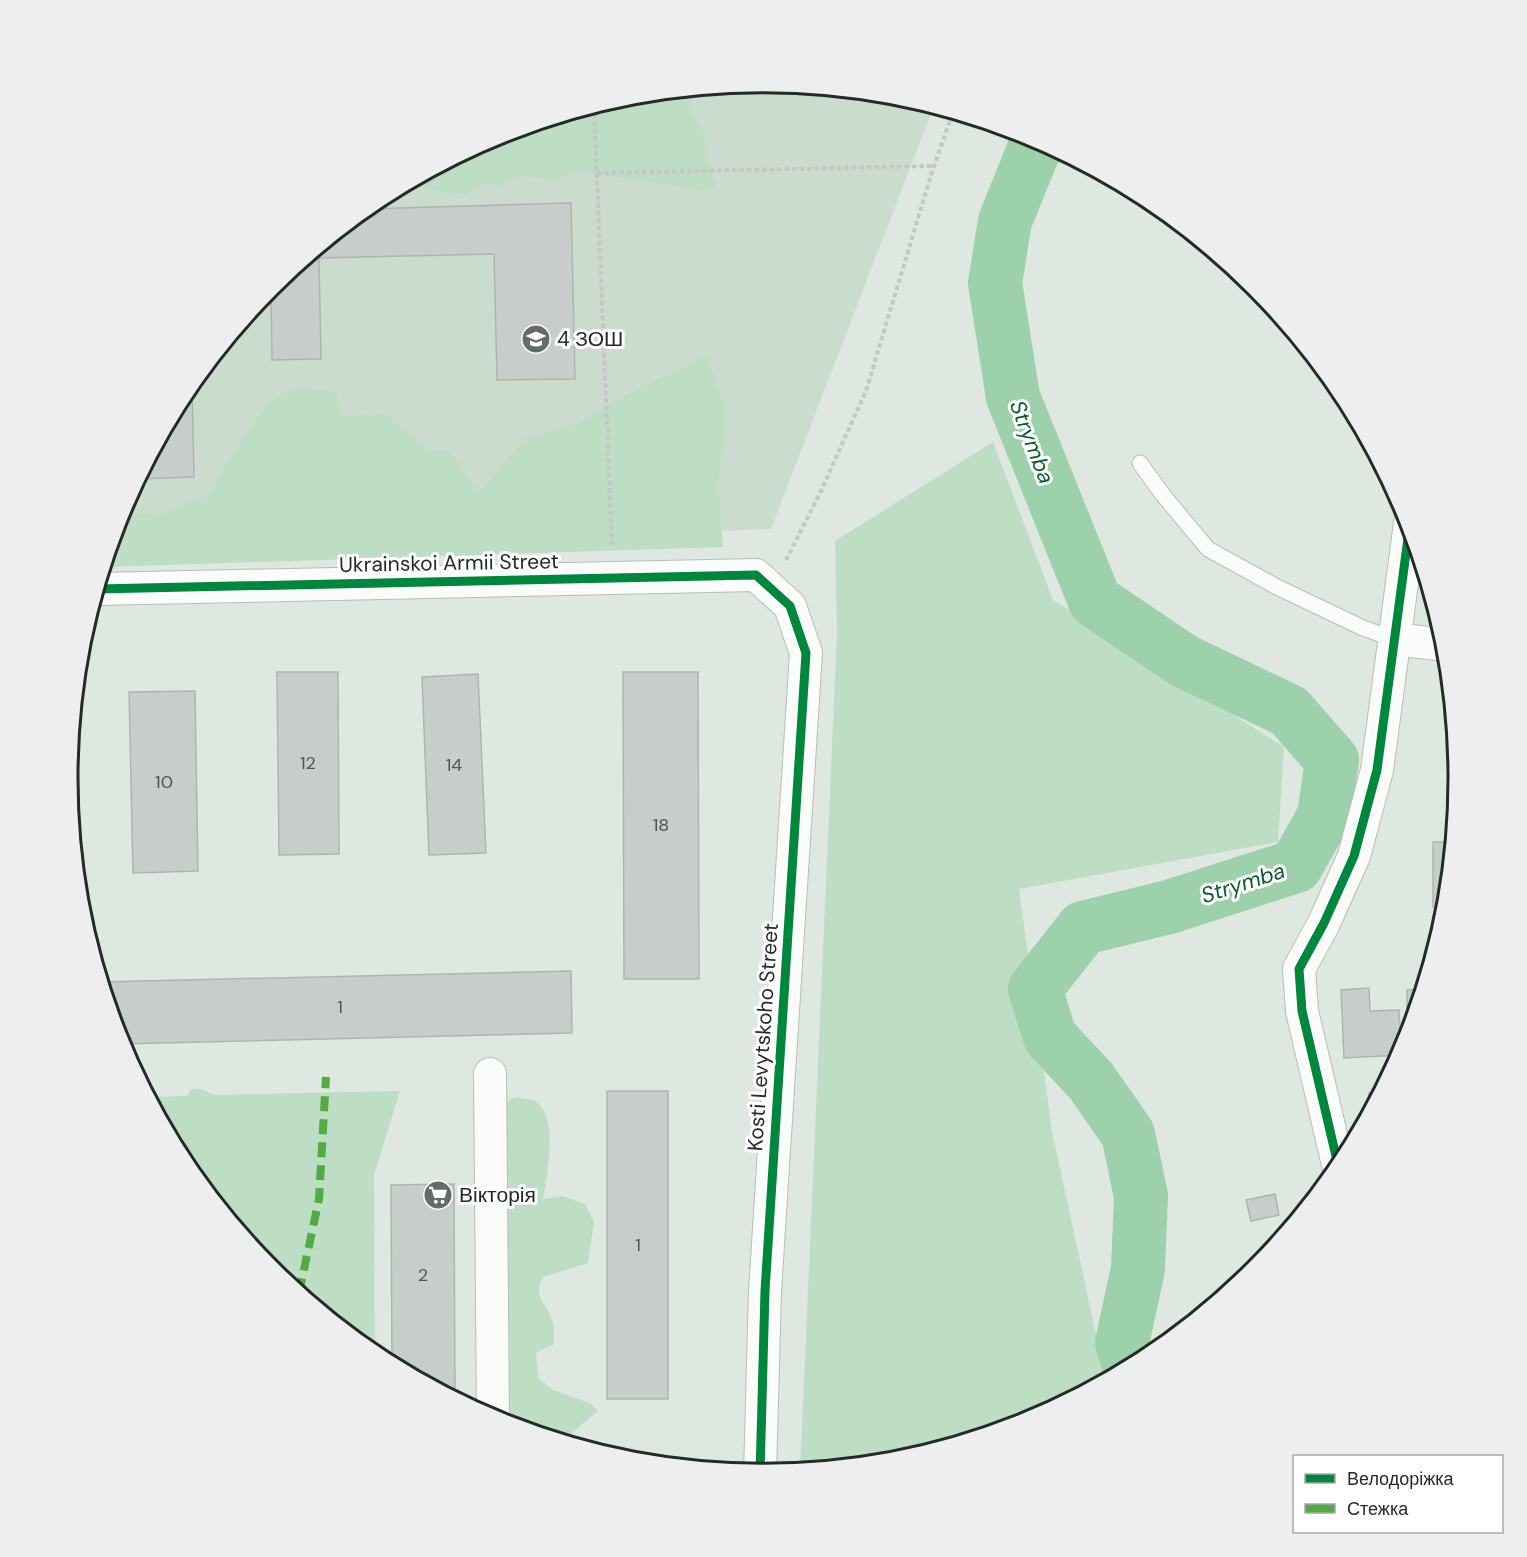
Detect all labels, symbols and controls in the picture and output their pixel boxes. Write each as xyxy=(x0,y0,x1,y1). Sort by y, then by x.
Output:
school or university icon: 4 ЗОШ xyxy=(520,323,552,355)
place label: 4 ЗОШ xyxy=(557,325,623,353)
water label: Strymba xyxy=(1003,396,1061,488)
street label: Ukrainskoi Armii Street xyxy=(339,547,559,579)
house number: 12 xyxy=(300,751,316,775)
house number: 14 xyxy=(446,753,462,777)
house number: 10 xyxy=(155,770,173,794)
house number: 18 xyxy=(653,813,669,837)
water label: Strymba xyxy=(1197,856,1289,910)
street label: Kosti Levytskoho Street xyxy=(741,922,785,1152)
house number: 1 xyxy=(337,995,343,1019)
supermarket icon: Вікторія xyxy=(422,1179,454,1211)
place label: Вікторія xyxy=(459,1181,536,1209)
house number: 1 xyxy=(635,1233,641,1257)
house number: 2 xyxy=(418,1263,428,1287)
legend xyxy=(1293,1455,1503,1533)
text: Велодоріжка xyxy=(1347,1467,1455,1491)
text: Стежка xyxy=(1347,1497,1409,1521)

